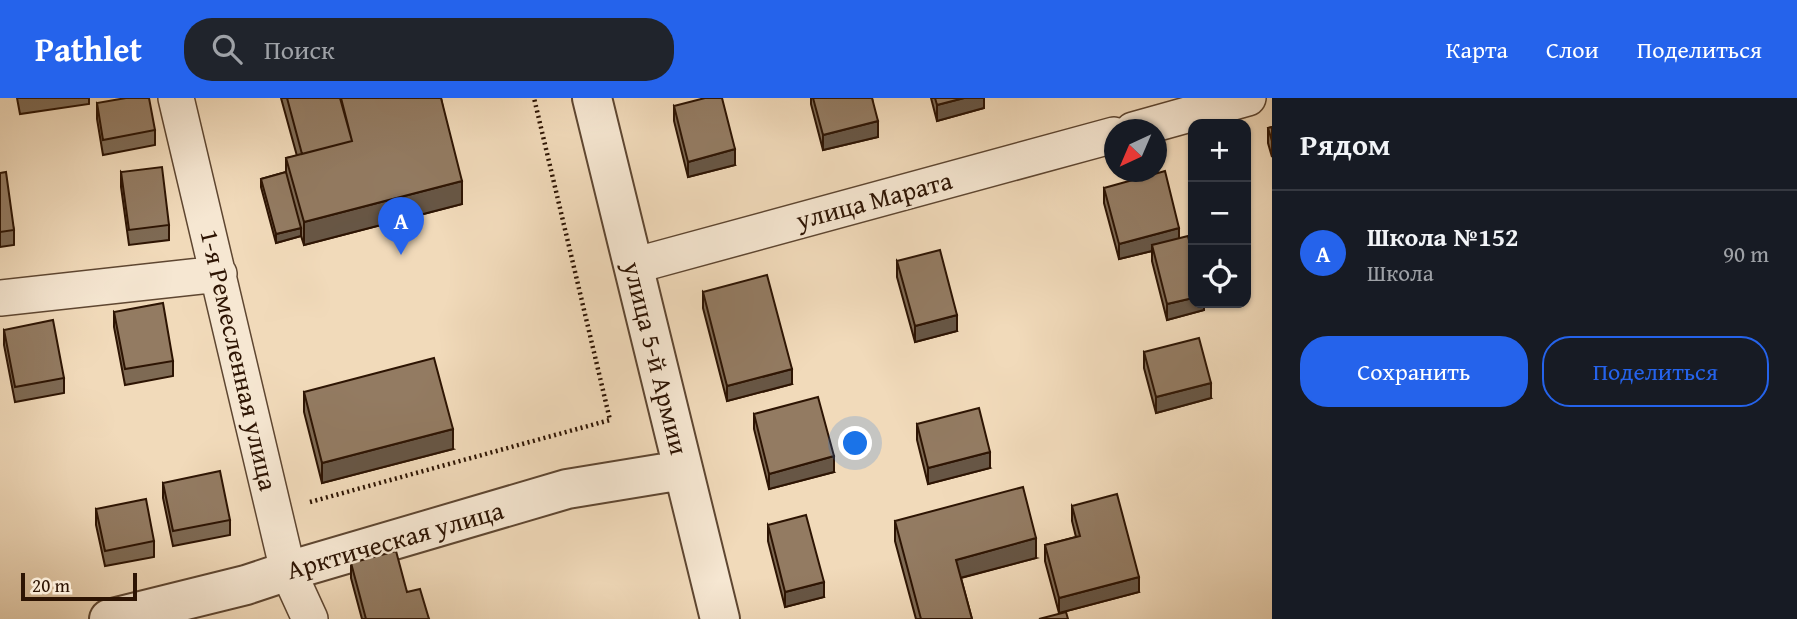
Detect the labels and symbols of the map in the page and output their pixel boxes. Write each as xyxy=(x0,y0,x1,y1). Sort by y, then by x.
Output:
north arrow xyxy=(1104,119,1167,182)
street label: улица Марата xyxy=(791,160,957,239)
pin: A xyxy=(378,197,424,255)
street label: 1-я Ремесленная улица xyxy=(190,225,289,495)
street label: улица 5-й Армии xyxy=(613,256,699,459)
your location xyxy=(838,426,872,460)
street label: Арктическая улица xyxy=(282,490,509,589)
scale bar xyxy=(21,570,136,602)

